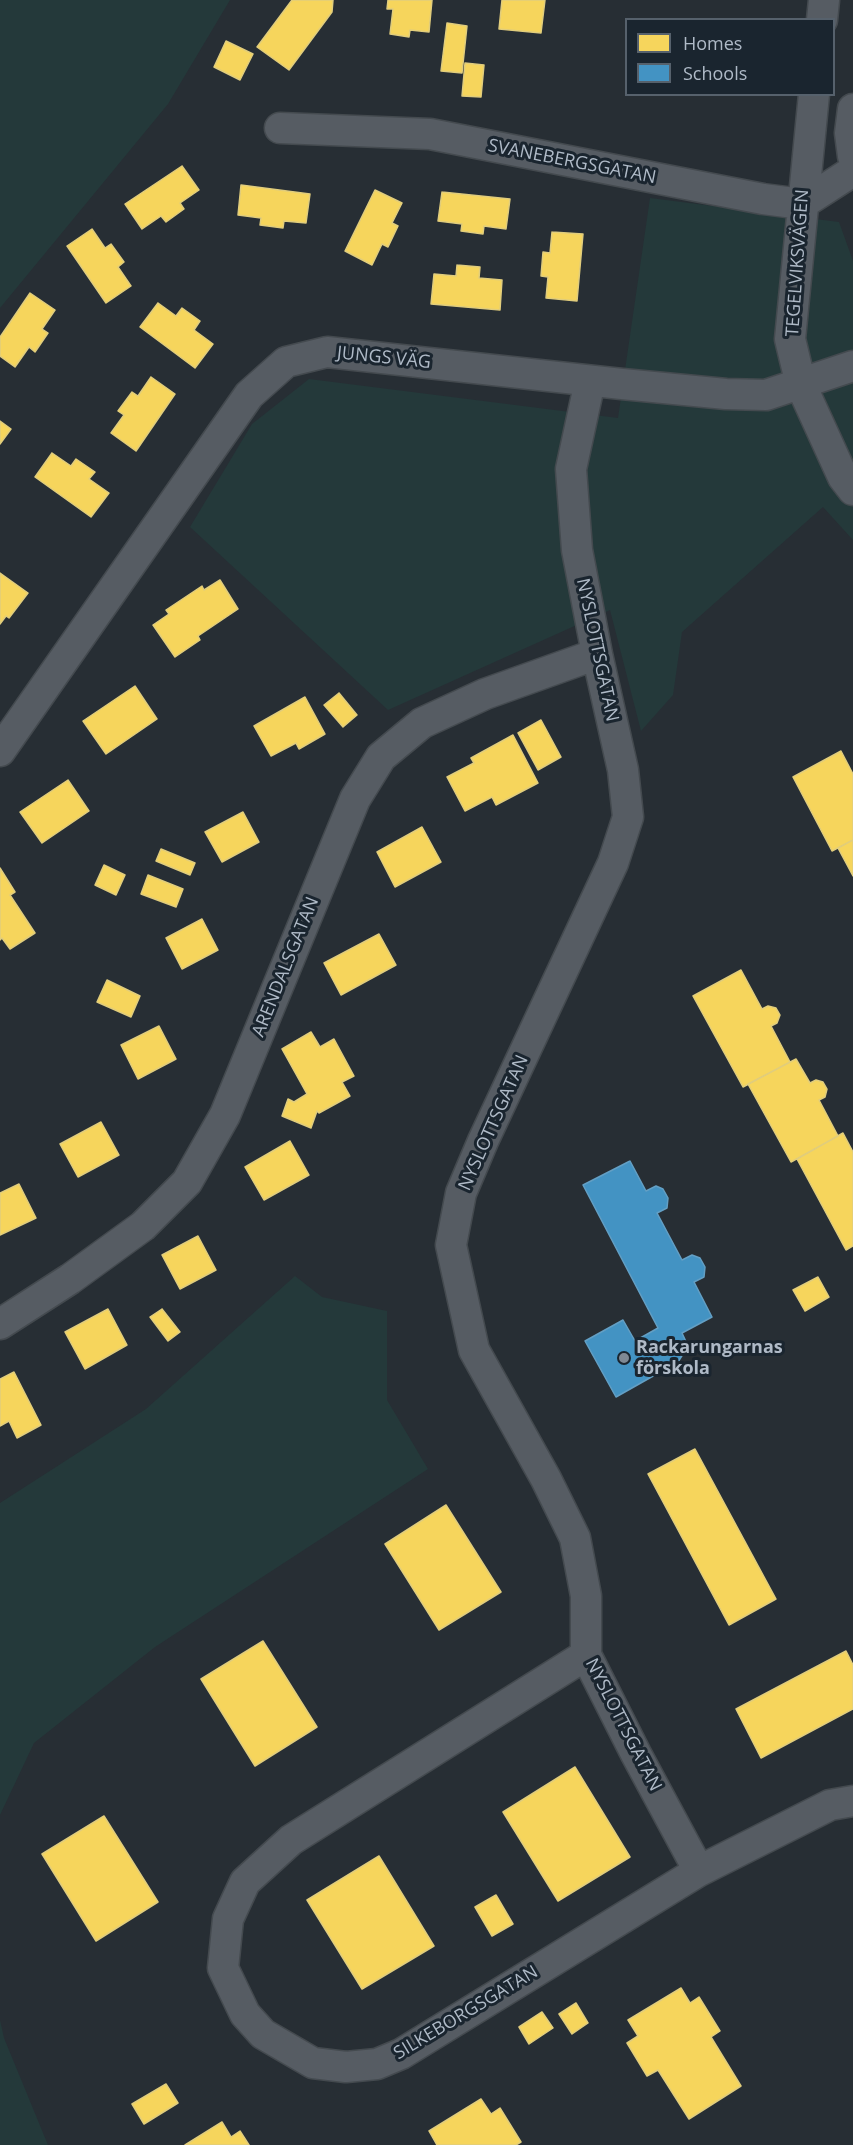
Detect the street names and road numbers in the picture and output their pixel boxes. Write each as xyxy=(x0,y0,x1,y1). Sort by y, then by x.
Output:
street label: SVANEBERGSGATAN xyxy=(486,135,658,189)
street label: TEGELVIKSVÄGEN xyxy=(782,189,814,337)
street label: JUNGS VÄG xyxy=(336,342,432,374)
street label: NYSLOTTSGATAN xyxy=(571,576,623,724)
street label: ARENDALSGATAN xyxy=(248,894,324,1040)
street label: NYSLOTTSGATAN xyxy=(454,1052,534,1194)
street label: NYSLOTTSGATAN xyxy=(580,1655,666,1795)
street label: SILKEBORGSGATAN xyxy=(390,1961,542,2065)

